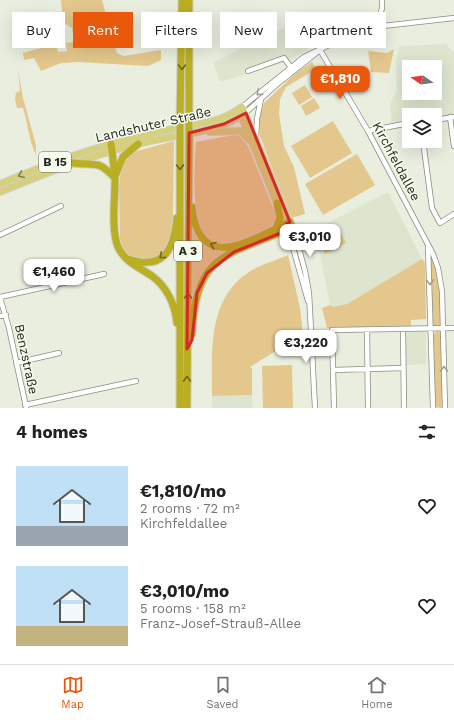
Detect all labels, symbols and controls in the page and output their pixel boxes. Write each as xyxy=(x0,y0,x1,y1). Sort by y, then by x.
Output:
chip: Buy xyxy=(12,12,65,48)
chip: Rent xyxy=(73,12,133,48)
chip: Filters xyxy=(141,12,212,48)
chip: New xyxy=(220,12,277,48)
chip: Apartment xyxy=(285,12,386,48)
north arrow xyxy=(402,60,442,100)
map controls xyxy=(402,60,442,148)
one-way arrow xyxy=(178,64,186,70)
pin: €1,810 xyxy=(307,66,373,100)
text: €1,810 xyxy=(320,71,360,86)
one-way arrow xyxy=(256,89,263,96)
street label: Landshuter Straße xyxy=(94,104,212,145)
button: layers xyxy=(402,108,442,148)
street label: Kirchfeldallee xyxy=(369,119,424,203)
road number: B 15 xyxy=(39,152,71,172)
one-way arrow xyxy=(176,164,185,170)
one-way arrow xyxy=(18,171,25,179)
pin: €3,010 xyxy=(277,224,343,258)
text: €3,010 xyxy=(289,229,331,244)
road number: A 3 xyxy=(174,241,202,261)
one-way arrow xyxy=(210,242,217,250)
one-way arrow xyxy=(160,252,167,259)
pin: €1,460 xyxy=(21,259,87,293)
text: €1,460 xyxy=(32,264,76,279)
one-way arrow xyxy=(426,279,434,285)
one-way arrow xyxy=(184,293,192,299)
street label: Benzstraße xyxy=(12,323,41,396)
pin: €3,220 xyxy=(273,330,339,364)
text: €3,220 xyxy=(284,335,328,350)
one-way arrow xyxy=(440,366,448,372)
one-way arrow xyxy=(183,376,191,382)
icon: filters xyxy=(416,421,438,443)
text: 4 homes xyxy=(16,422,87,442)
text: €1,810/mo xyxy=(140,481,226,501)
icon: home xyxy=(48,482,96,530)
icon: heart xyxy=(416,495,438,517)
text: 2 rooms · 72 m² xyxy=(140,501,240,516)
text: Kirchfeldallee xyxy=(140,516,227,531)
text: €3,010/mo xyxy=(140,581,229,601)
icon: home xyxy=(48,582,96,630)
icon: heart xyxy=(416,595,438,617)
text: 5 rooms · 158 m² xyxy=(140,601,246,616)
text: Franz-Josef-Strauß-Allee xyxy=(140,616,301,631)
tab: Map xyxy=(61,674,84,711)
tab: Saved xyxy=(207,674,238,711)
tab: Home xyxy=(361,674,393,711)

